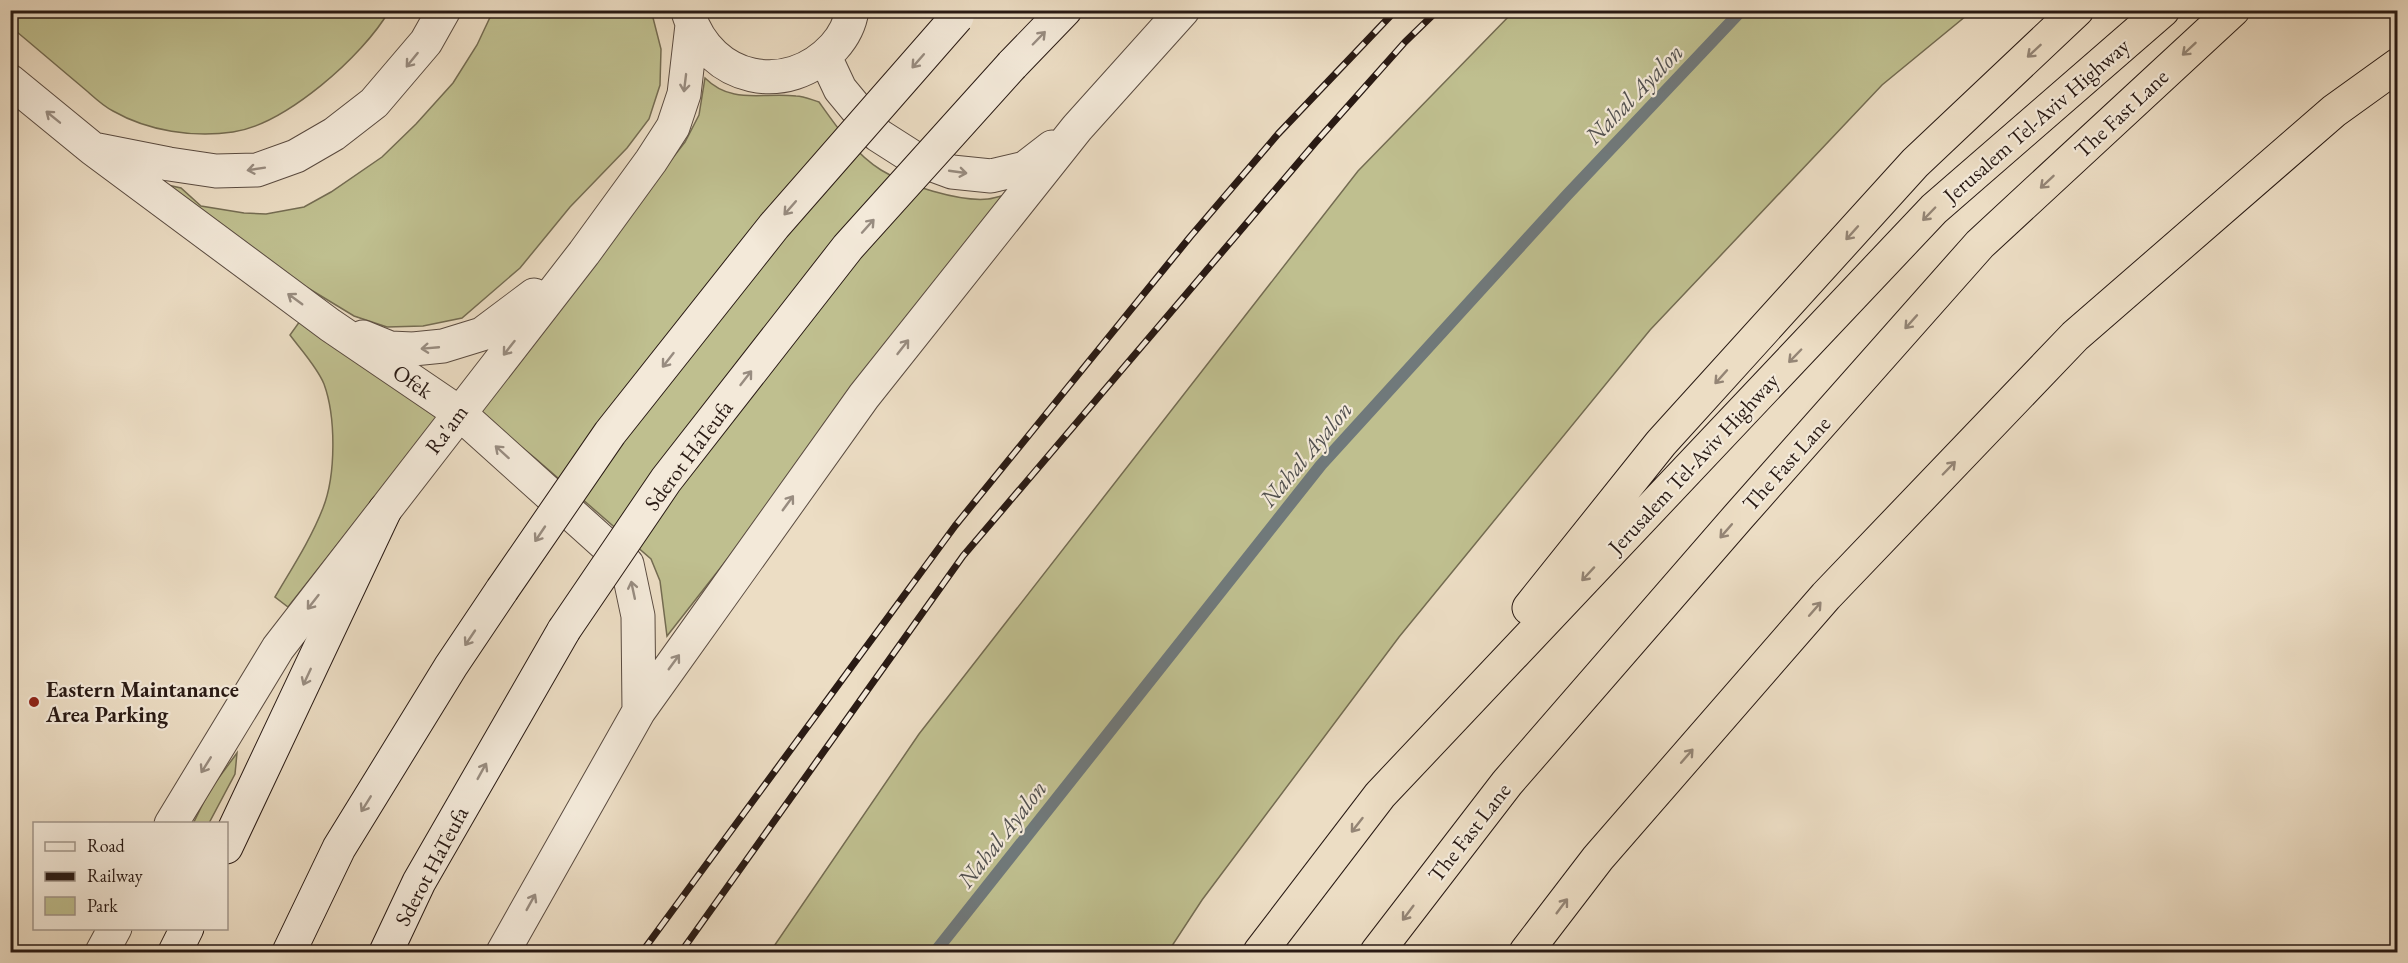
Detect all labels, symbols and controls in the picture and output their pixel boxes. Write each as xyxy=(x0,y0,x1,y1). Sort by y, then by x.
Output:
one-way arrow xyxy=(1031,30,1046,45)
street label: Jerusalem Tel-Aviv Highway xyxy=(1936,31,2136,211)
water label: Nahal Ayalon xyxy=(1577,37,1689,151)
one-way arrow xyxy=(2182,42,2197,56)
one-way arrow xyxy=(2027,43,2042,57)
one-way arrow xyxy=(406,51,419,67)
one-way arrow xyxy=(911,53,925,68)
street label: The Fast Lane xyxy=(2068,62,2175,164)
one-way arrow xyxy=(680,73,691,92)
one-way arrow xyxy=(45,110,61,123)
one-way arrow xyxy=(246,163,266,174)
one-way arrow xyxy=(948,166,968,177)
one-way arrow xyxy=(2040,175,2055,189)
one-way arrow xyxy=(783,200,797,215)
one-way arrow xyxy=(1922,207,1937,222)
one-way arrow xyxy=(861,219,875,234)
one-way arrow xyxy=(1845,225,1859,240)
one-way arrow xyxy=(287,292,303,305)
one-way arrow xyxy=(1904,314,1918,329)
one-way arrow xyxy=(503,339,516,355)
one-way arrow xyxy=(897,339,910,355)
one-way arrow xyxy=(420,343,440,354)
one-way arrow xyxy=(1787,348,1802,363)
one-way arrow xyxy=(662,351,675,367)
street label: Ofek xyxy=(387,358,439,406)
street label: Jerusalem Tel-Aviv Highway xyxy=(1600,366,1785,562)
one-way arrow xyxy=(739,370,752,386)
one-way arrow xyxy=(1714,370,1728,385)
street label: Sderot HaTeufa xyxy=(637,394,740,516)
water label: Nahal Ayalon xyxy=(1252,394,1359,514)
street label: Ra'am xyxy=(418,399,474,460)
street label: The Fast Lane xyxy=(1736,409,1837,517)
one-way arrow xyxy=(495,445,510,459)
one-way arrow xyxy=(1941,460,1956,475)
one-way arrow xyxy=(781,496,794,512)
one-way arrow xyxy=(1719,523,1733,538)
one-way arrow xyxy=(534,525,547,542)
one-way arrow xyxy=(1581,566,1596,581)
one-way arrow xyxy=(627,581,638,601)
one-way arrow xyxy=(307,594,320,610)
one-way arrow xyxy=(1808,601,1821,617)
one-way arrow xyxy=(463,629,475,646)
one-way arrow xyxy=(668,655,680,671)
one-way arrow xyxy=(301,668,312,686)
place label: Eastern Maintanance Area Parking xyxy=(45,675,239,729)
marker: Eastern Maintanance Area Parking xyxy=(27,695,41,709)
one-way arrow xyxy=(1679,749,1693,765)
one-way arrow xyxy=(199,756,212,773)
one-way arrow xyxy=(476,763,488,780)
water label: Nahal Ayalon xyxy=(949,773,1053,895)
street label: The Fast Lane xyxy=(1421,776,1518,888)
one-way arrow xyxy=(360,795,372,812)
street label: Sderot HaTeufa xyxy=(388,801,475,931)
one-way arrow xyxy=(1350,817,1363,833)
legend xyxy=(33,822,228,930)
text: Road xyxy=(87,834,126,857)
text: Railway xyxy=(87,864,143,887)
one-way arrow xyxy=(526,893,538,910)
text: Park xyxy=(87,894,118,917)
one-way arrow xyxy=(1555,898,1568,914)
one-way arrow xyxy=(1401,904,1414,920)

